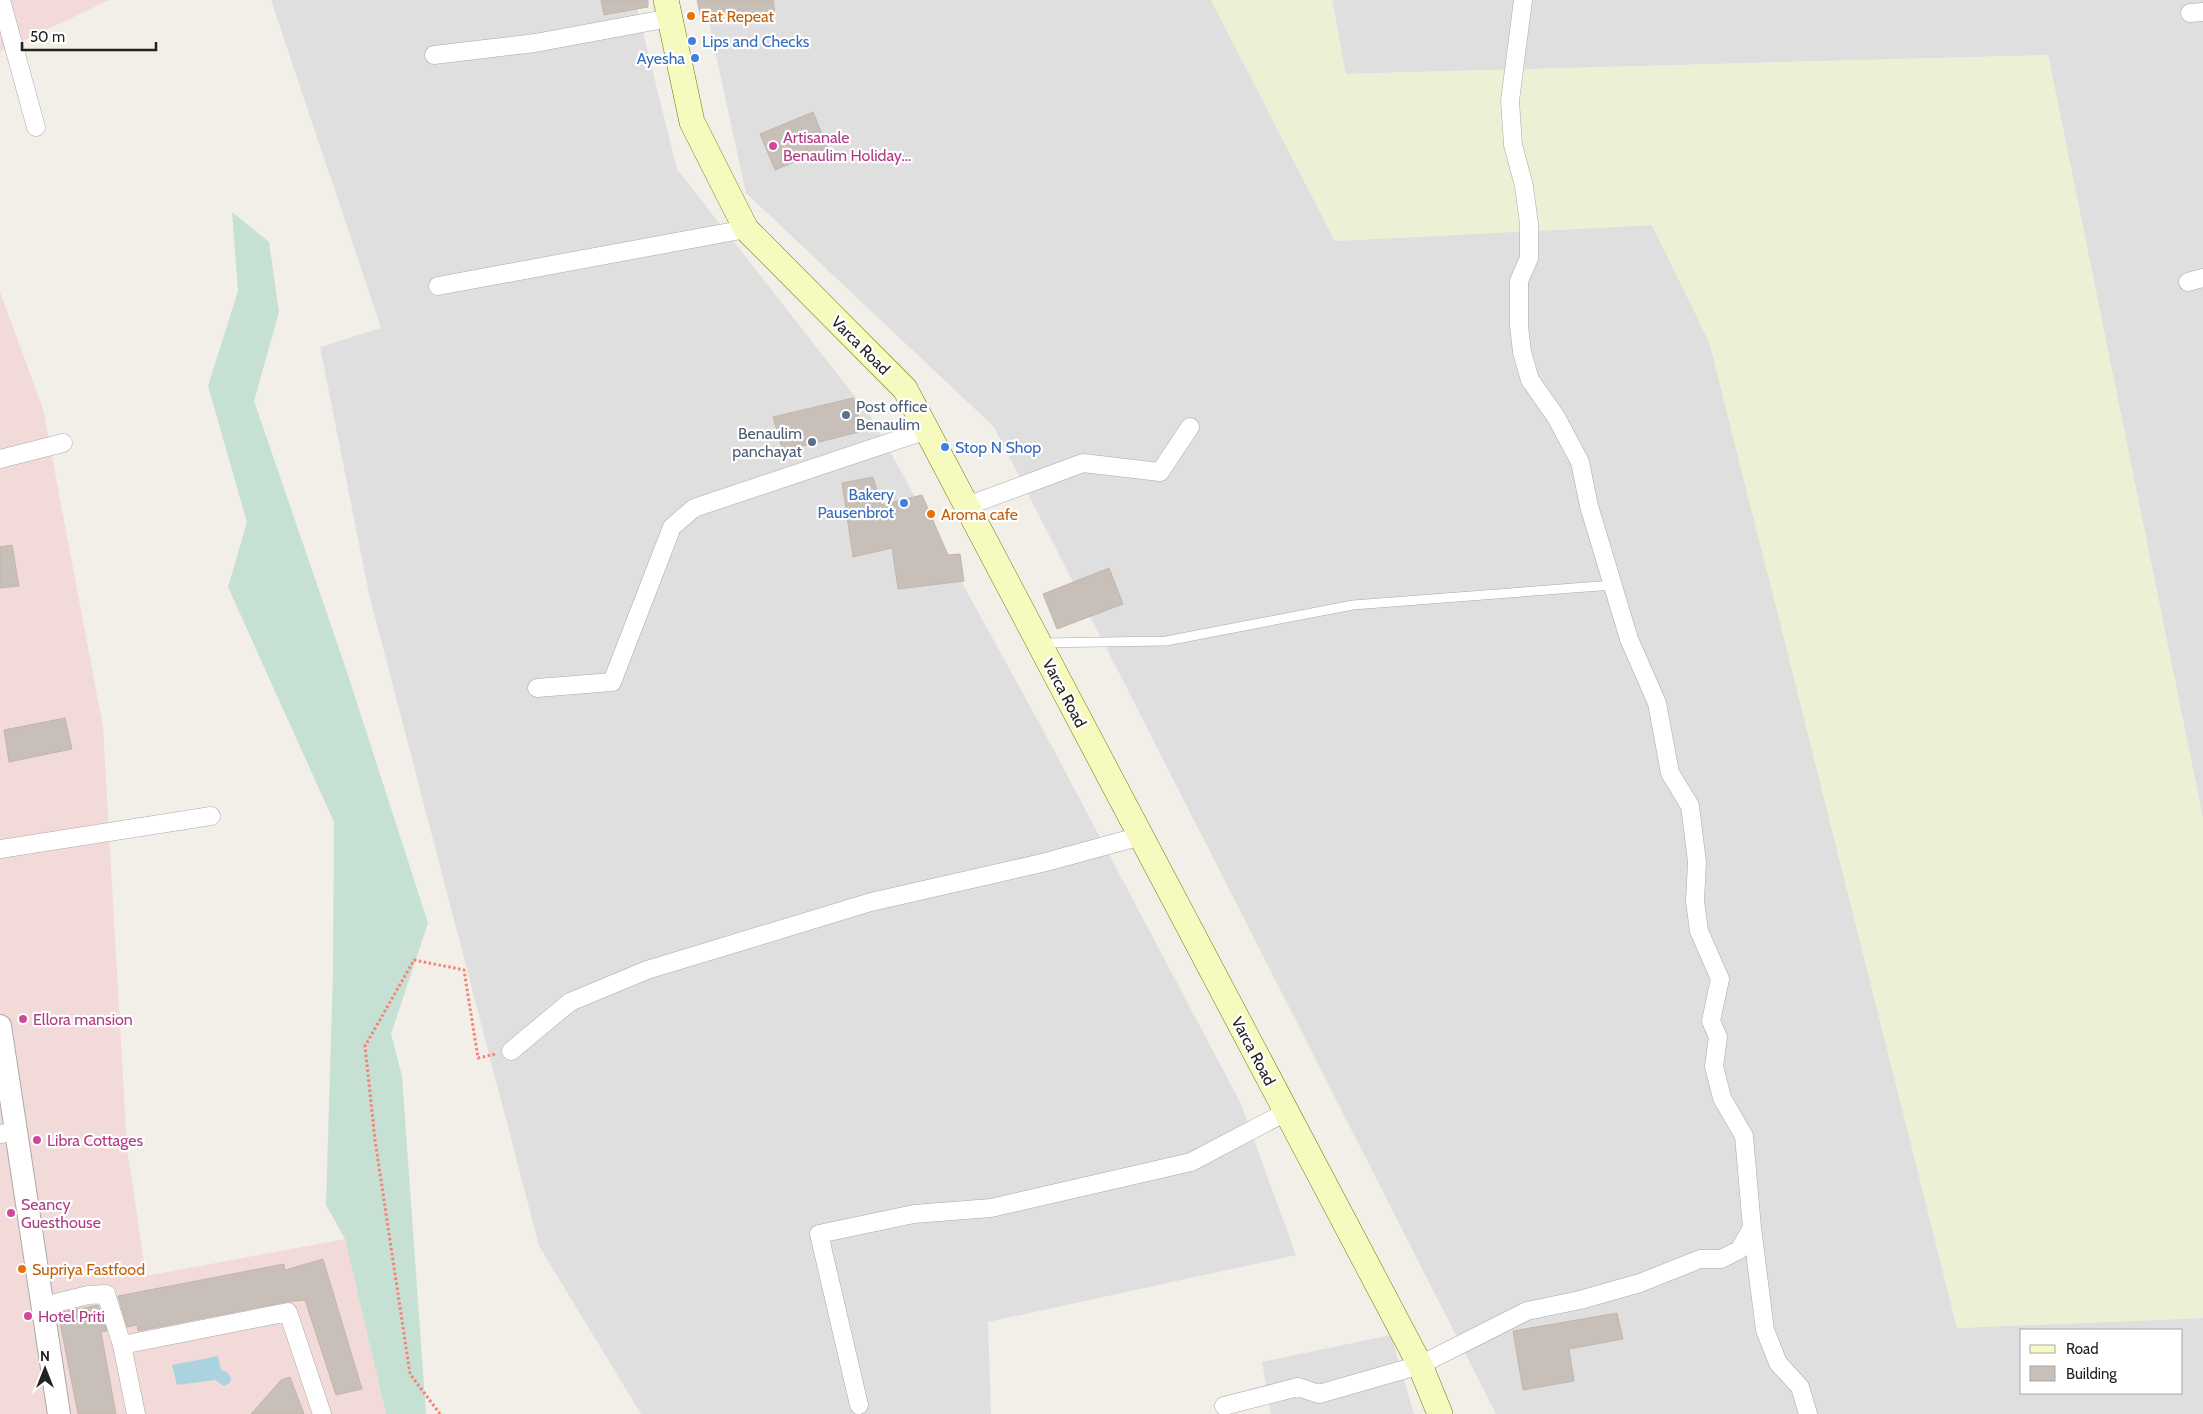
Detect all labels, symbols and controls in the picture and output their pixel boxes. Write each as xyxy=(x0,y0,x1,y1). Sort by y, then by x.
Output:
place label: Eat Repeat xyxy=(701,7,775,26)
marker: Eat Repeat xyxy=(685,10,697,22)
scale bar xyxy=(22,20,156,52)
text: 50 m xyxy=(30,28,65,46)
place label: Lips and Checks xyxy=(702,32,810,51)
marker: Lips and Checks xyxy=(686,35,698,47)
place label: Ayesha xyxy=(637,49,685,68)
marker: Ayesha xyxy=(689,52,701,64)
place label: Artisanale Benaulim Holiday… xyxy=(783,128,911,165)
marker: Artisanale Benaulim Holiday… xyxy=(767,140,779,152)
street label: Varca Road xyxy=(827,312,894,379)
place label: Post office Benaulim xyxy=(856,397,927,434)
marker: Post office Benaulim xyxy=(840,409,852,421)
place label: Benaulim panchayat xyxy=(732,424,803,461)
marker: Benaulim panchayat xyxy=(806,436,818,448)
place label: Stop N Shop xyxy=(955,438,1041,457)
marker: Stop N Shop xyxy=(939,441,951,453)
place label: Bakery Pausenbrot xyxy=(817,485,895,522)
marker: Bakery Pausenbrot xyxy=(898,497,910,509)
place label: Aroma cafe xyxy=(941,505,1018,524)
marker: Aroma cafe xyxy=(925,508,937,520)
street label: Varca Road xyxy=(1039,656,1091,731)
place label: Ellora mansion xyxy=(33,1010,133,1029)
marker: Ellora mansion xyxy=(17,1013,29,1025)
street label: Varca Road xyxy=(1228,1014,1280,1089)
place label: Libra Cottages xyxy=(47,1131,143,1150)
marker: Libra Cottages xyxy=(31,1134,43,1146)
place label: Seancy Guesthouse xyxy=(21,1195,101,1232)
marker: Seancy Guesthouse xyxy=(5,1207,17,1219)
place label: Supriya Fastfood xyxy=(32,1260,145,1279)
marker: Supriya Fastfood xyxy=(16,1263,28,1275)
place label: Hotel Priti xyxy=(38,1307,105,1326)
marker: Hotel Priti xyxy=(22,1310,34,1322)
legend xyxy=(2020,1329,2183,1394)
text: Road xyxy=(2066,1340,2099,1358)
north arrow xyxy=(20,1344,70,1394)
text: N xyxy=(40,1347,50,1365)
text: Building xyxy=(2066,1365,2117,1383)

